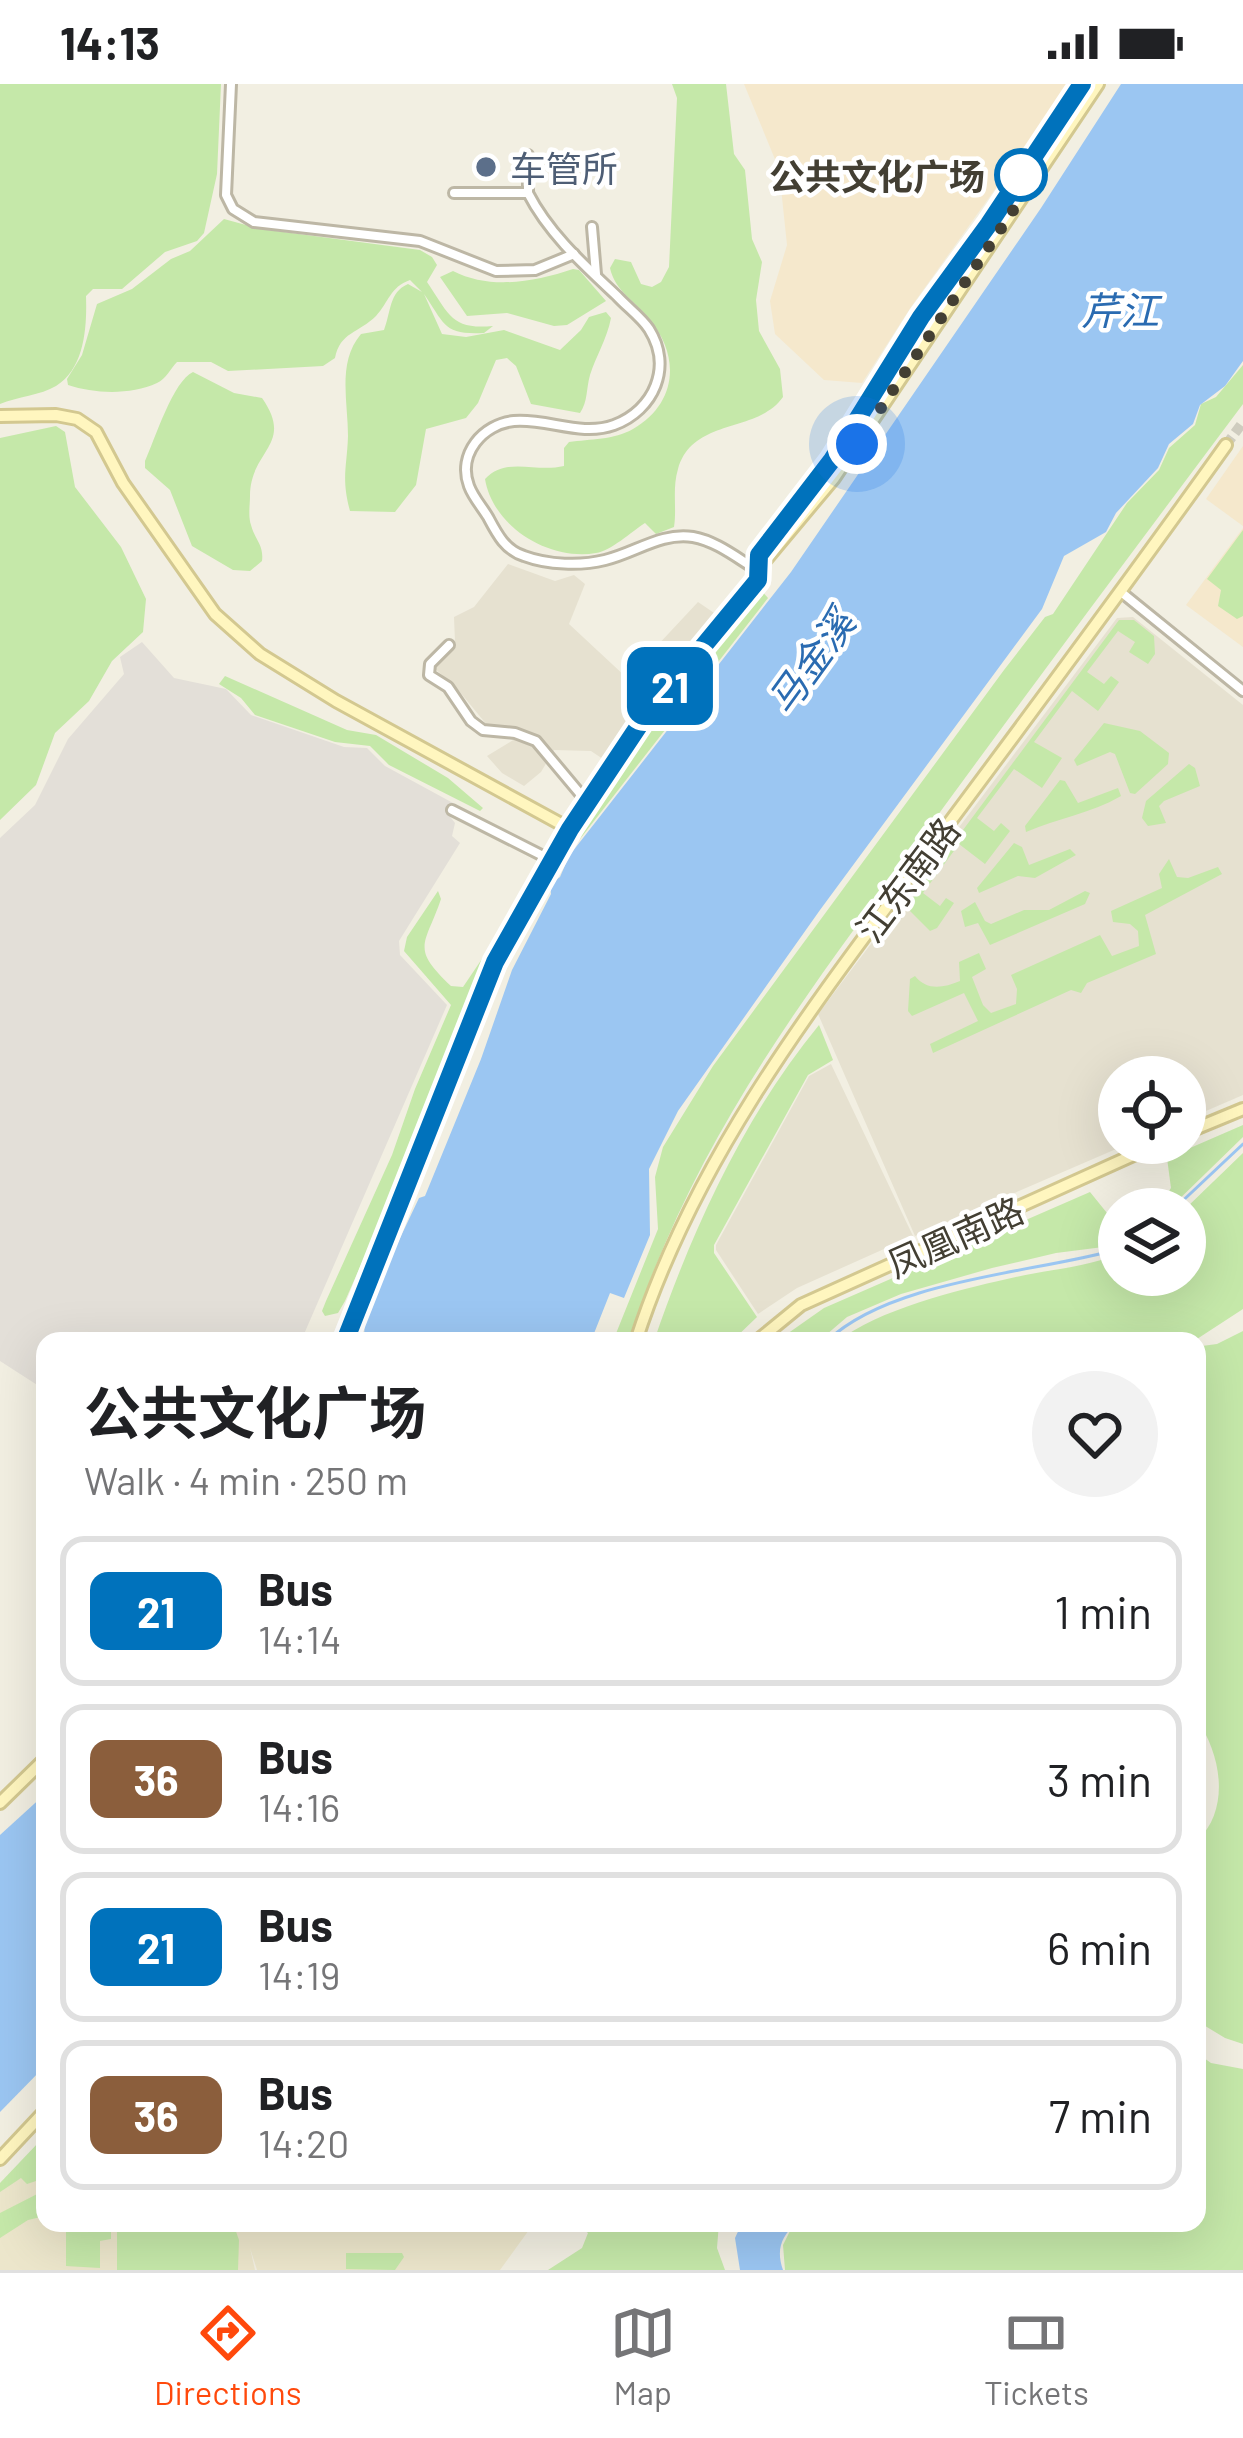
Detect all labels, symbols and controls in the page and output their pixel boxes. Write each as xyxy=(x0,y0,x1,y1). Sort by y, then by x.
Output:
text: 14:13 xyxy=(60,15,160,69)
place label: 车管所 xyxy=(510,146,618,189)
marker: 公共文化广场 xyxy=(996,150,1046,200)
marker: 车管所 xyxy=(473,154,499,180)
place label: 公共文化广场 xyxy=(769,154,985,197)
water label: 芹江 xyxy=(1081,286,1163,333)
your location xyxy=(827,414,887,474)
water label: 马金溪 xyxy=(757,597,866,722)
line badge: 21 xyxy=(616,647,724,725)
text: 21 xyxy=(651,661,689,711)
street label: 江东南路 xyxy=(846,809,968,949)
map controls xyxy=(1098,1056,1206,1296)
button: locate xyxy=(1098,1056,1206,1164)
street label: 凤凰南路 xyxy=(880,1187,1030,1285)
button: layers xyxy=(1098,1188,1206,1296)
button: heart xyxy=(1032,1371,1158,1497)
text: 公共文化广场 xyxy=(84,1377,426,1445)
text: Walk · 4 min · 250 m xyxy=(84,1456,408,1503)
text: Bus xyxy=(258,1561,333,1615)
text: 1 min xyxy=(1054,1584,1152,1638)
text: 21 xyxy=(137,1586,175,1636)
text: 14:14 xyxy=(258,1615,342,1662)
text: Bus xyxy=(258,1729,333,1783)
text: 3 min xyxy=(1047,1752,1152,1806)
text: 36 xyxy=(133,1754,179,1804)
text: 14:16 xyxy=(258,1783,340,1830)
text: Bus xyxy=(258,1897,333,1951)
text: 6 min xyxy=(1047,1920,1152,1974)
text: 21 xyxy=(137,1922,175,1972)
text: 14:19 xyxy=(258,1951,340,1998)
text: Bus xyxy=(258,2065,333,2119)
text: 7 min xyxy=(1049,2088,1152,2142)
text: 36 xyxy=(133,2090,179,2140)
text: 14:20 xyxy=(258,2119,349,2166)
tab: Directions xyxy=(154,2300,302,2412)
tab: Map xyxy=(610,2300,676,2412)
tab: Tickets xyxy=(984,2300,1089,2412)

